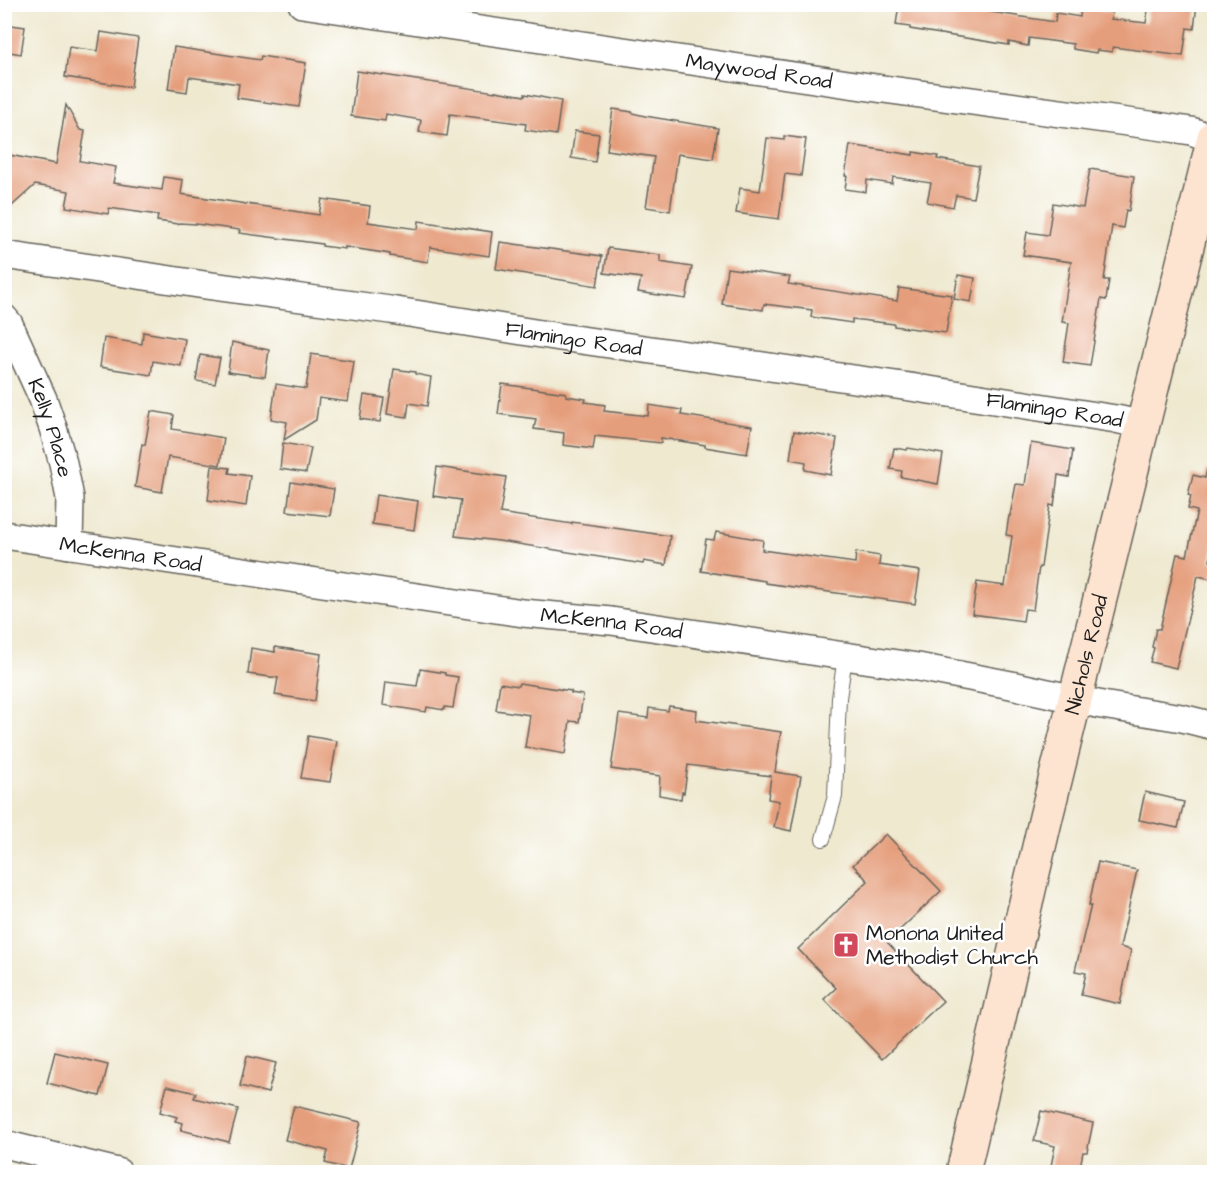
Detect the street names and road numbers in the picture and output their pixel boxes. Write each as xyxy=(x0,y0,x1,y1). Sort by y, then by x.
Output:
street label: Maywood Road xyxy=(684,46,834,96)
street label: Flamingo Road xyxy=(503,315,644,364)
street label: Kelly Place xyxy=(20,374,80,480)
street label: Flamingo Road xyxy=(984,385,1126,435)
street label: McKenna Road xyxy=(58,530,204,580)
street label: Nichols Road xyxy=(1058,591,1115,717)
street label: McKenna Road xyxy=(539,601,685,647)

